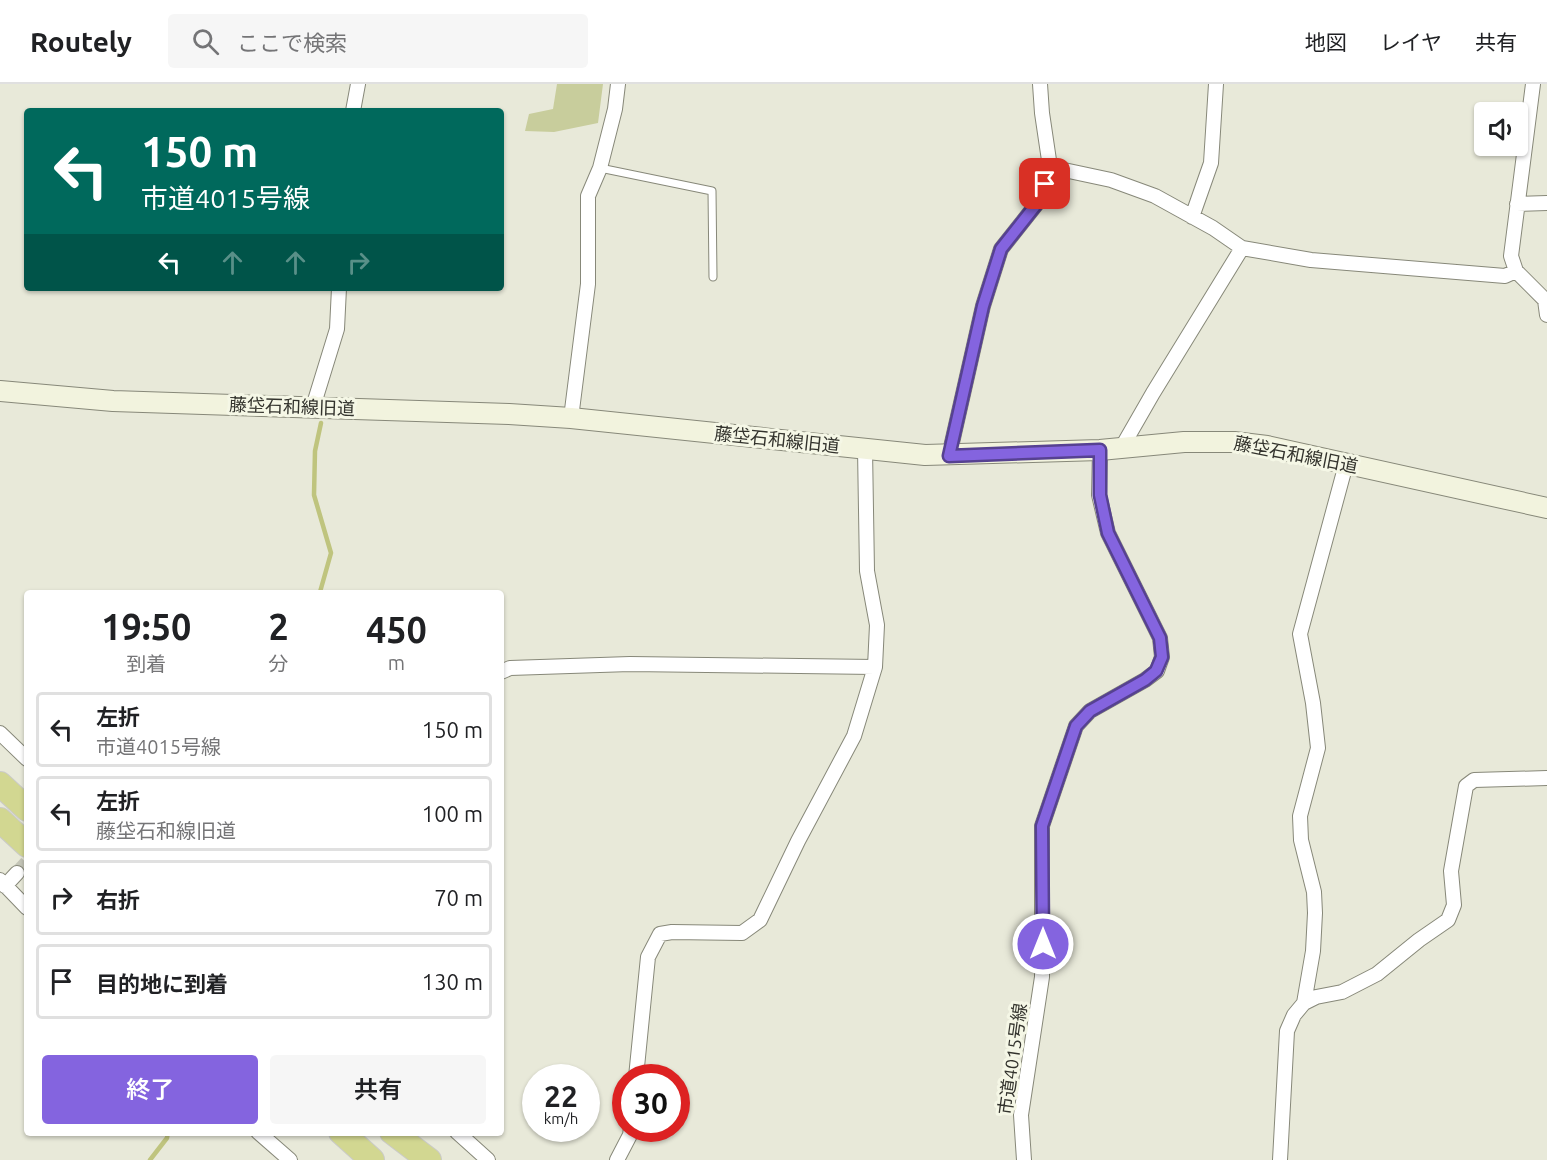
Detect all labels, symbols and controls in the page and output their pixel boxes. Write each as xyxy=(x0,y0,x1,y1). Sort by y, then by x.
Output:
search box xyxy=(168,14,588,68)
icon: search xyxy=(189,25,222,58)
text: Routely xyxy=(30,26,132,57)
text: ここで検索 xyxy=(237,30,347,55)
text: 地図 xyxy=(1305,30,1347,54)
text: レイヤ xyxy=(1380,30,1442,54)
text: 共有 xyxy=(1475,30,1517,54)
map controls xyxy=(1474,102,1528,156)
button: sound xyxy=(1474,102,1528,156)
text: 150 m xyxy=(141,128,258,175)
icon: left xyxy=(42,132,120,210)
pin xyxy=(1019,158,1070,209)
icon: arrive xyxy=(1028,167,1061,200)
text: 市道4015号線 xyxy=(141,183,310,213)
icon: left xyxy=(153,246,186,279)
icon: ahead xyxy=(216,246,249,279)
icon: ahead xyxy=(279,246,312,279)
icon: right xyxy=(342,246,375,279)
street label: 藤垈石和線旧道 xyxy=(229,394,355,418)
street label: 藤垈石和線旧道 xyxy=(713,422,841,456)
street label: 藤垈石和線旧道 xyxy=(1232,432,1360,476)
text: 19:50 xyxy=(101,606,191,647)
text: 2 xyxy=(268,606,289,647)
text: 450 xyxy=(366,609,427,650)
text: m xyxy=(388,651,405,674)
text: 到着 xyxy=(126,652,166,675)
text: 分 xyxy=(269,652,289,675)
text: 左折 xyxy=(96,704,140,729)
icon: left xyxy=(45,713,78,746)
text: 150 m xyxy=(422,717,483,742)
text: 市道4015号線 xyxy=(96,735,221,758)
text: 左折 xyxy=(96,788,140,813)
icon: left xyxy=(45,797,78,830)
text: 100 m xyxy=(422,801,483,826)
text: 藤垈石和線旧道 xyxy=(96,819,236,842)
icon: right xyxy=(45,881,78,914)
text: 70 m xyxy=(434,885,483,910)
text: 右折 xyxy=(96,887,140,912)
position arrow xyxy=(1011,912,1075,976)
icon: arrive xyxy=(45,965,78,998)
text: 130 m xyxy=(422,969,483,994)
text: 目的地に到着 xyxy=(96,971,228,996)
street label: 市道4015号線 xyxy=(994,1002,1030,1116)
button: 終了 xyxy=(42,1055,258,1124)
button: 共有 xyxy=(270,1055,486,1124)
speed limit sign: 30 xyxy=(612,1064,690,1142)
text: 22 xyxy=(544,1079,578,1113)
text: km/h xyxy=(544,1110,578,1127)

